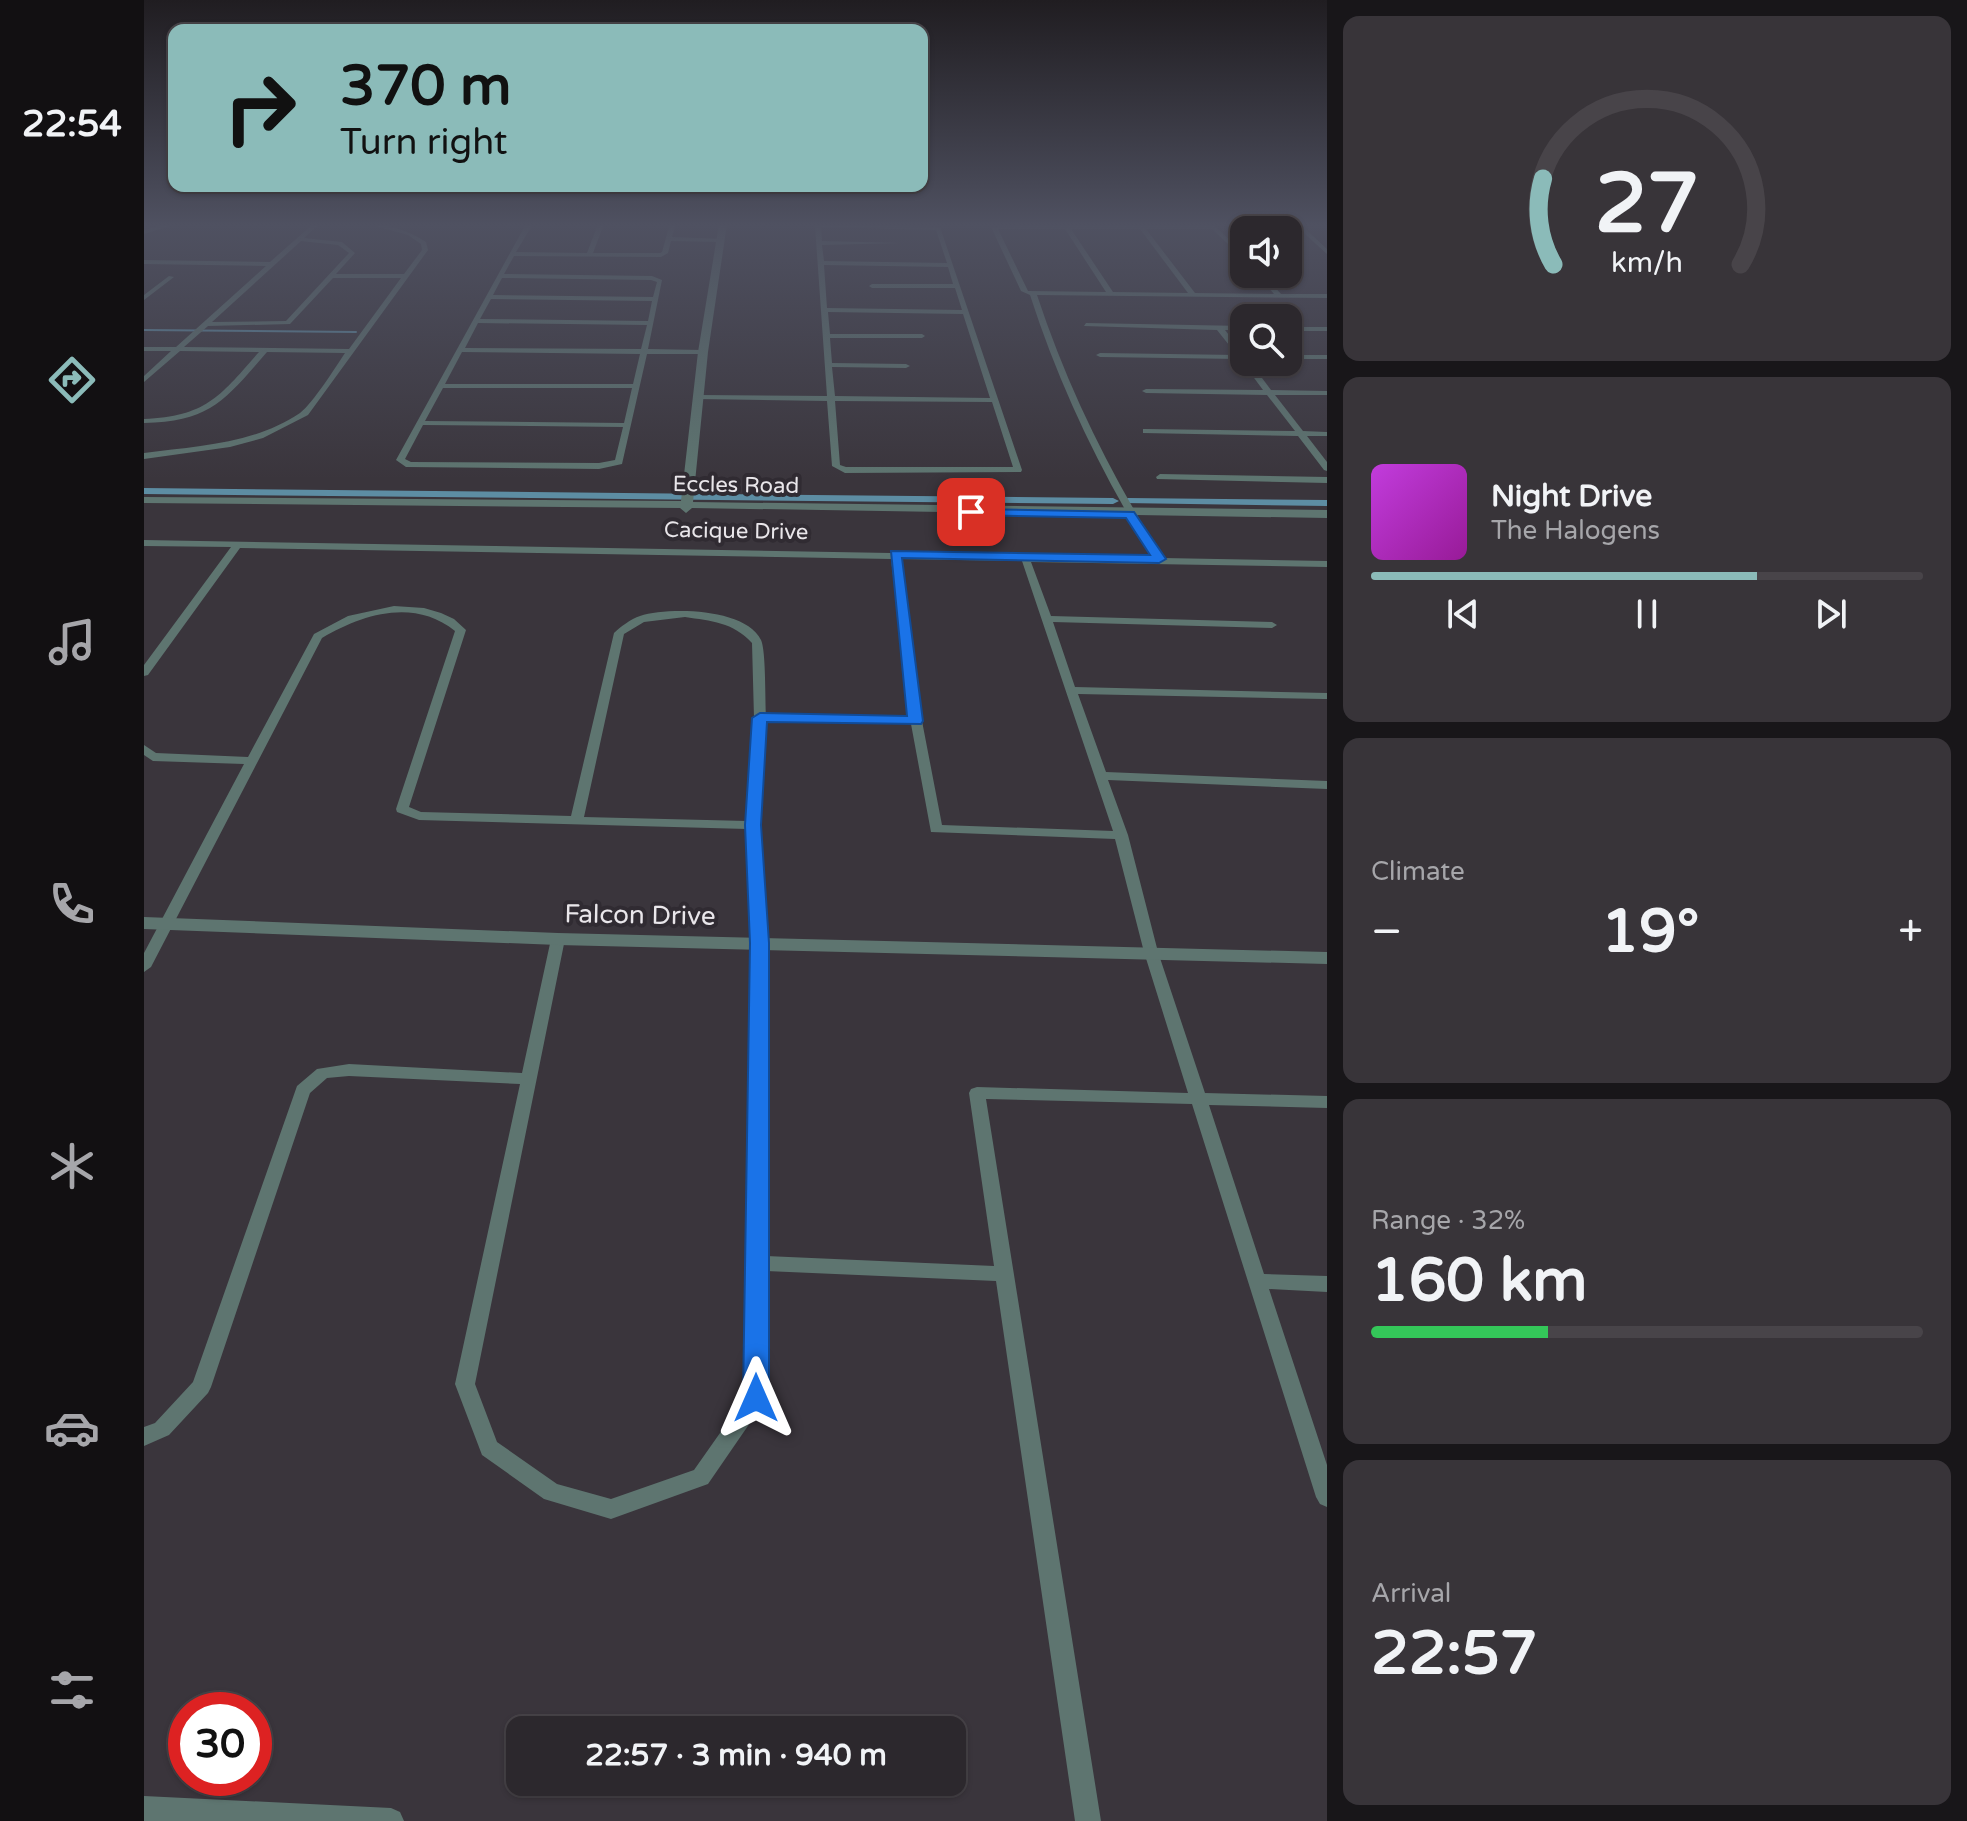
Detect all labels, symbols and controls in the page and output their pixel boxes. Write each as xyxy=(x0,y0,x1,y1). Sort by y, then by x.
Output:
text: 370 m xyxy=(340,53,511,120)
icon: right xyxy=(208,56,312,160)
text: 22:54 xyxy=(22,103,122,146)
text: Turn right xyxy=(340,121,507,164)
text: 27 xyxy=(1595,154,1699,254)
map controls xyxy=(1230,216,1302,376)
button: sound xyxy=(1230,216,1302,288)
text: km/h xyxy=(1611,246,1683,280)
button: search xyxy=(1230,304,1302,376)
icon: directions xyxy=(44,352,100,408)
street label: Eccles Road xyxy=(672,471,800,499)
pin xyxy=(937,478,1005,546)
text: Night Drive xyxy=(1491,478,1652,515)
icon: arrive xyxy=(949,490,993,534)
text: The Halogens xyxy=(1491,515,1660,546)
street label: Cacique Drive xyxy=(664,517,808,545)
icon: previous xyxy=(1441,592,1485,636)
icon: pause xyxy=(1625,592,1669,636)
icon: next xyxy=(1809,592,1853,636)
icon: music xyxy=(44,614,100,670)
text: Climate xyxy=(1371,856,1465,887)
icon: phone xyxy=(44,876,100,932)
text: 19° xyxy=(1601,896,1699,968)
street label: Falcon Drive xyxy=(564,898,716,932)
text: − xyxy=(1371,906,1402,959)
text: + xyxy=(1898,906,1923,959)
icon: climate xyxy=(44,1138,100,1194)
text: Range · 32% xyxy=(1371,1205,1525,1236)
text: 160 km xyxy=(1371,1245,1587,1317)
position arrow xyxy=(714,1356,798,1440)
icon: car xyxy=(44,1400,100,1456)
text: Arrival xyxy=(1371,1578,1451,1609)
text: 22:57 xyxy=(1371,1618,1537,1690)
icon: filters xyxy=(44,1662,100,1718)
speed limit sign: 30 xyxy=(168,1692,272,1796)
text: 22:57 · 3 min · 940 m xyxy=(585,1737,887,1774)

